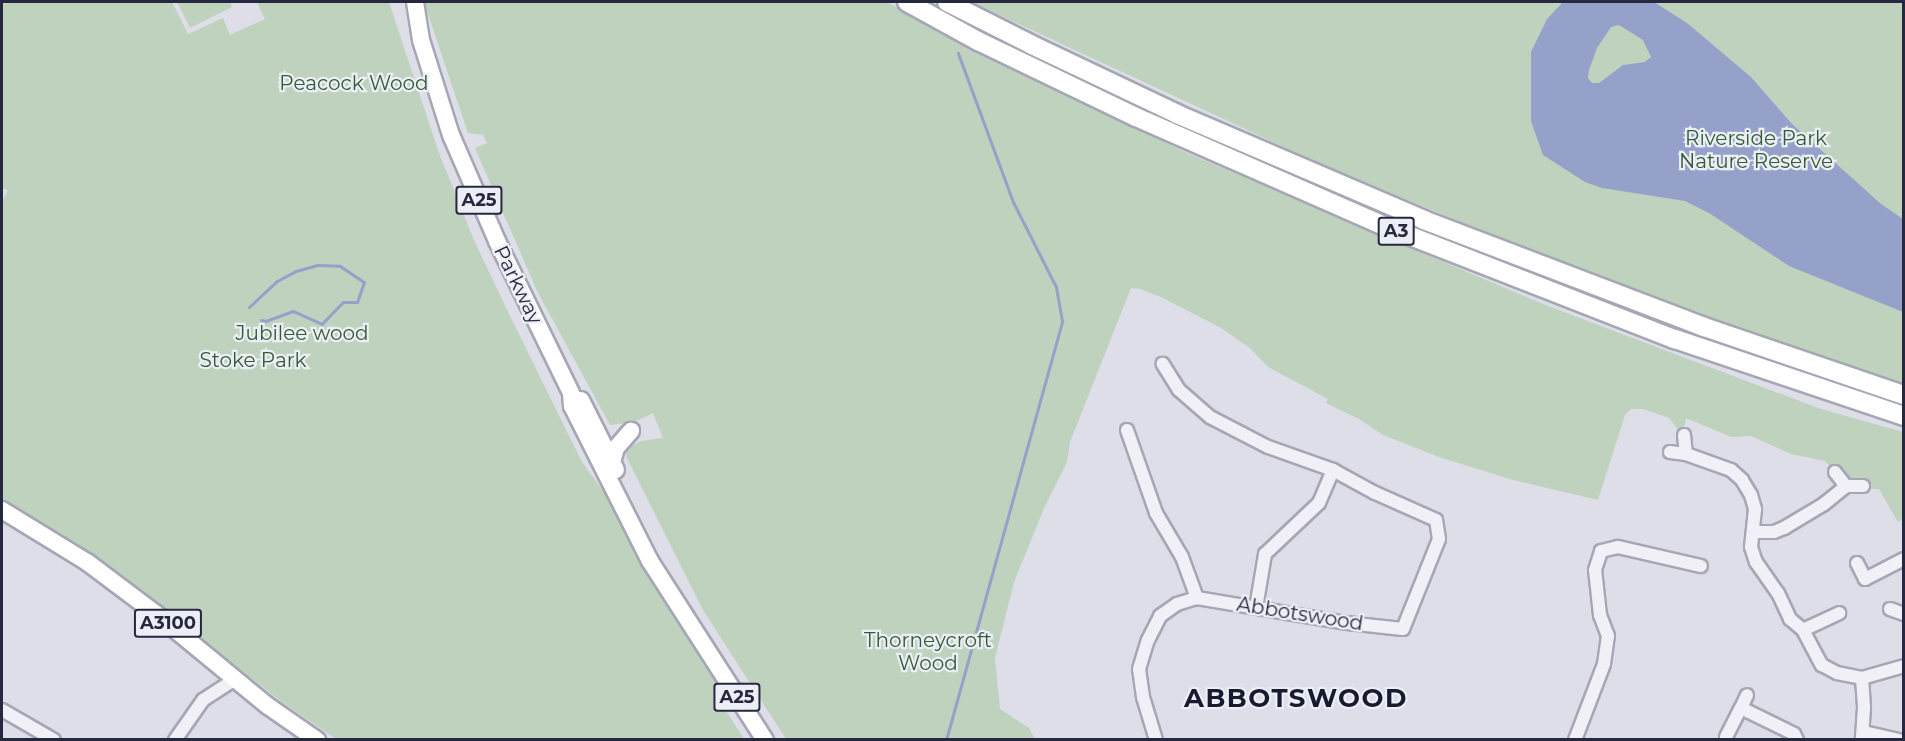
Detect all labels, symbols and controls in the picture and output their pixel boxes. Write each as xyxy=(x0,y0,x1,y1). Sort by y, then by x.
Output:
park label: Peacock Wood xyxy=(279,71,429,95)
park label: Riverside Park Nature Reserve xyxy=(1679,127,1833,174)
road number: A25 xyxy=(455,185,503,215)
road number: A3 xyxy=(1376,216,1416,246)
street label: Parkway xyxy=(489,242,547,328)
park label: Jubilee wood xyxy=(235,321,369,345)
park label: Stoke Park xyxy=(199,348,307,372)
street label: Abbotswood xyxy=(1235,592,1365,636)
road number: A3100 xyxy=(134,608,202,638)
park label: Thorneycroft Wood xyxy=(864,629,992,676)
road number: A25 xyxy=(713,682,761,712)
district label: ABBOTSWOOD xyxy=(1184,683,1408,715)

